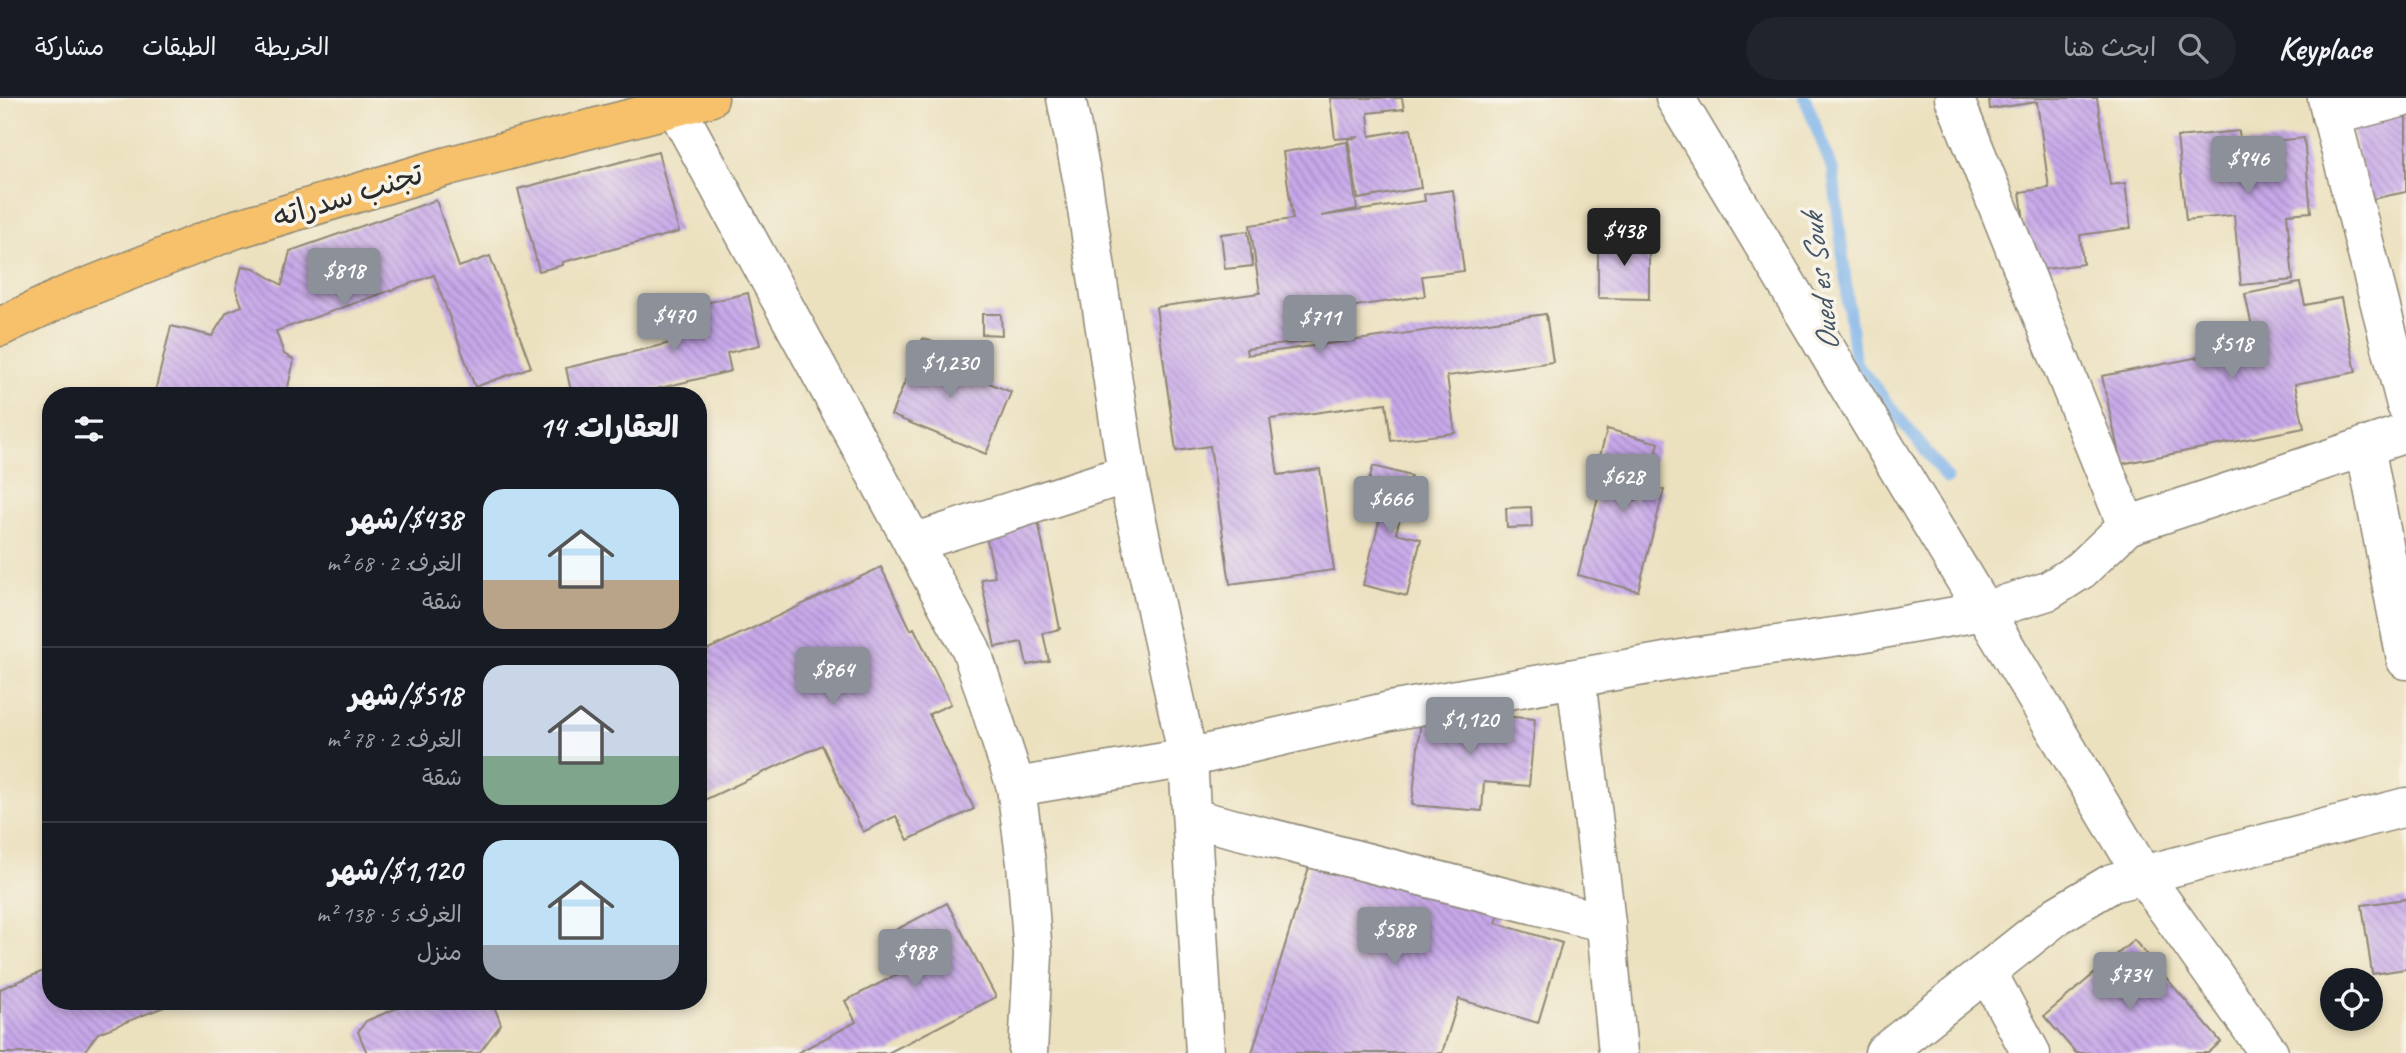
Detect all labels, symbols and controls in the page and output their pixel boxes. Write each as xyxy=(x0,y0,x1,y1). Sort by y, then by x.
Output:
search box xyxy=(1746,17,2236,80)
text: Keyplace xyxy=(2278,27,2371,69)
icon: search xyxy=(2174,29,2212,67)
text: ابحث هنا xyxy=(2063,31,2156,64)
text: مشاركة xyxy=(35,32,104,62)
text: الطبقات xyxy=(142,32,217,62)
text: الخريطة xyxy=(255,32,329,62)
pin: $946 xyxy=(2207,136,2289,196)
text: $946 xyxy=(2227,144,2269,173)
street label: تجنب سدراته xyxy=(268,154,428,236)
water label: Oued es Souk xyxy=(1791,206,1849,354)
pin: $438 xyxy=(1583,208,1665,268)
text: $438 xyxy=(1603,216,1645,245)
pin: $818 xyxy=(303,248,385,308)
text: $818 xyxy=(323,256,365,285)
pin: $470 xyxy=(633,294,715,353)
pin: $711 xyxy=(1279,296,1361,355)
text: $470 xyxy=(653,301,695,330)
text: $711 xyxy=(1299,303,1341,332)
pin: $518 xyxy=(2191,322,2273,381)
text: $518 xyxy=(2211,329,2253,358)
pin: $1,230 xyxy=(893,341,1007,400)
text: $1,230 xyxy=(922,348,978,377)
text: العقارات: 14 xyxy=(538,408,679,446)
icon: filters xyxy=(70,410,108,448)
pin: $628 xyxy=(1582,454,1664,514)
text: $628 xyxy=(1602,462,1644,491)
pin: $666 xyxy=(1350,476,1432,536)
text: $666 xyxy=(1370,484,1412,513)
text: $438/شهر xyxy=(348,500,462,538)
icon: home xyxy=(539,517,623,601)
text: الغرف: 2 · 68 m² xyxy=(327,549,462,578)
text: شقة xyxy=(422,587,462,616)
pin: $864 xyxy=(792,648,874,707)
text: $864 xyxy=(812,655,854,684)
text: $518/شهر xyxy=(349,676,462,714)
icon: home xyxy=(539,693,623,777)
pin: $1,120 xyxy=(1413,698,1527,757)
text: $1,120 xyxy=(1442,705,1498,734)
text: الغرف: 2 · 78 m² xyxy=(327,725,462,754)
text: شقة xyxy=(422,763,462,792)
text: $1,120/شهر xyxy=(329,851,462,889)
icon: home xyxy=(539,868,623,952)
text: الغرف: 5 · 138 m² xyxy=(316,900,462,929)
pin: $588 xyxy=(1353,908,1435,967)
text: $588 xyxy=(1373,915,1415,944)
pin: $988 xyxy=(874,930,956,989)
text: $988 xyxy=(894,937,936,966)
text: منزل xyxy=(417,938,462,967)
pin: $734 xyxy=(2089,953,2171,1012)
text: $734 xyxy=(2109,960,2151,989)
map controls xyxy=(2320,968,2383,1031)
button: locate xyxy=(2320,968,2383,1031)

